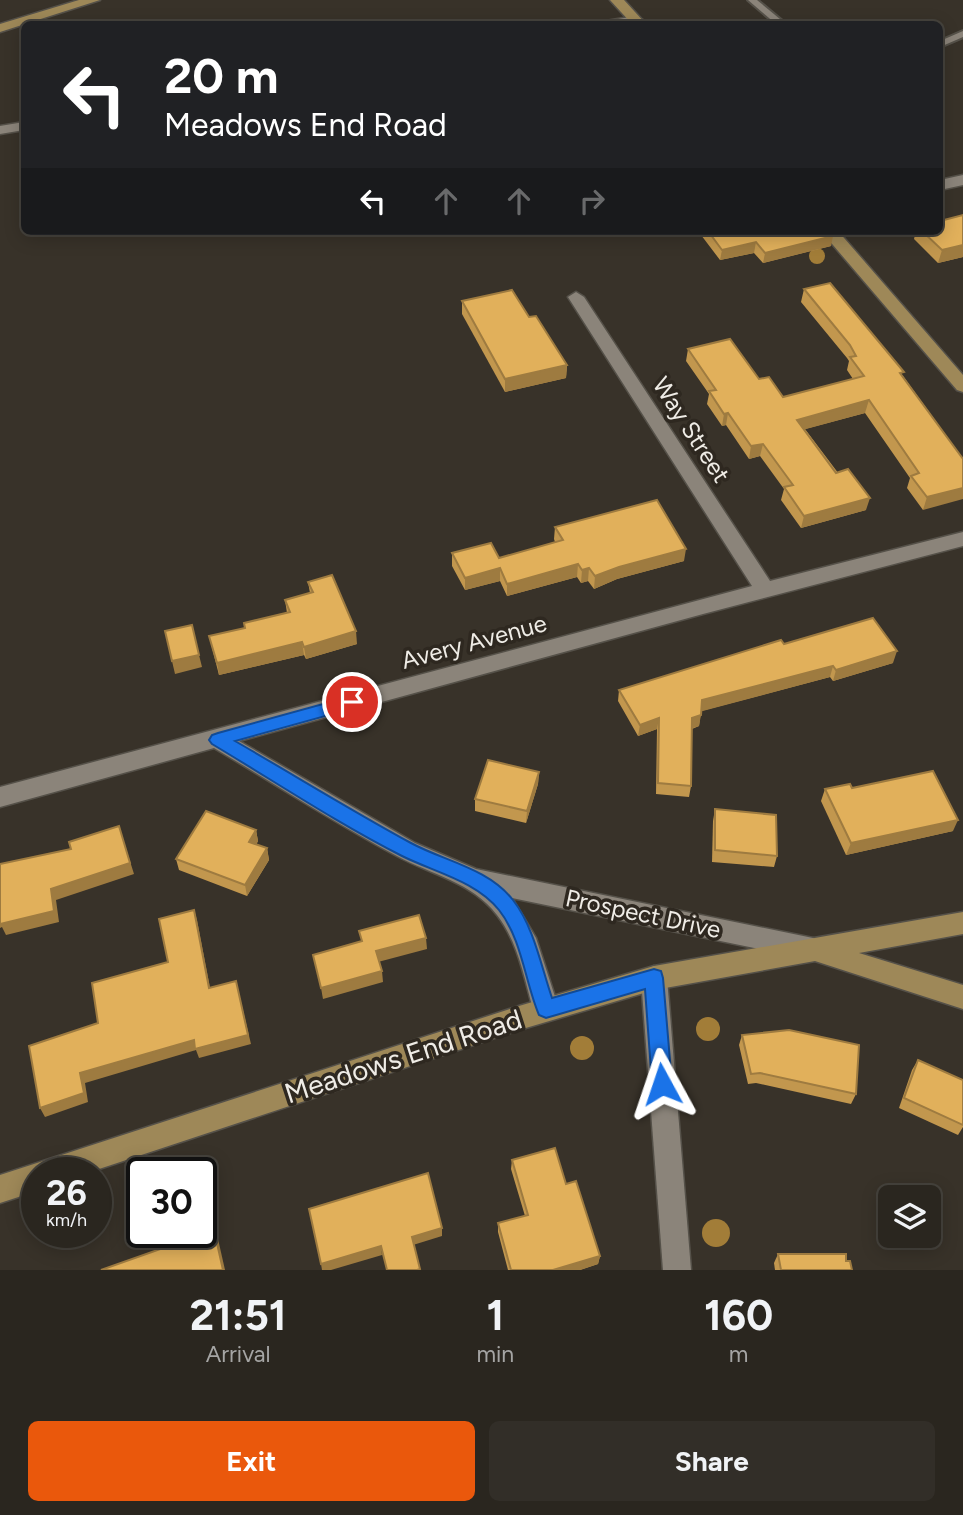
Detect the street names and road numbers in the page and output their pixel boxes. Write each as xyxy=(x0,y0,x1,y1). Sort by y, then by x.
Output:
street label: Way Street xyxy=(647,372,736,488)
street label: Avery Avenue xyxy=(398,608,550,675)
street label: Prospect Drive xyxy=(563,883,723,944)
street label: Meadows End Road xyxy=(280,1002,526,1110)

